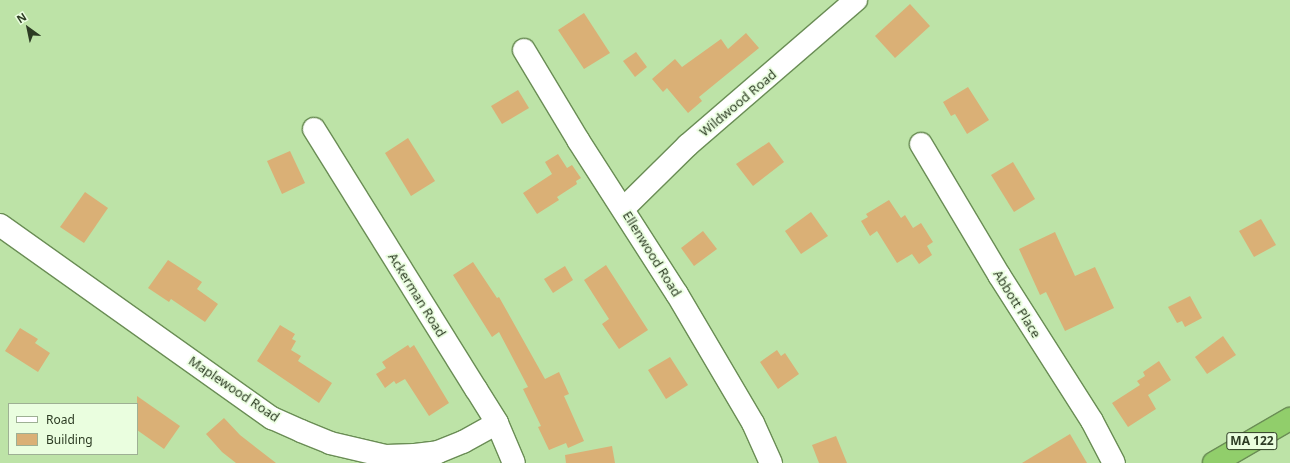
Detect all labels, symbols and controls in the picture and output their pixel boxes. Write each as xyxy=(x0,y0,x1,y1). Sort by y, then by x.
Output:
north arrow xyxy=(8,8,48,48)
text: N xyxy=(13,9,29,26)
street label: Wildwood Road xyxy=(696,66,780,140)
street label: Ellenwood Road xyxy=(619,208,685,300)
street label: Ackerman Road xyxy=(385,250,449,340)
street label: Abbott Place xyxy=(990,267,1044,341)
street label: Maplewood Road xyxy=(186,353,282,425)
legend xyxy=(8,403,138,455)
text: Road xyxy=(46,411,75,428)
text: Building xyxy=(46,431,93,448)
road number: MA 122 xyxy=(1226,431,1278,451)

